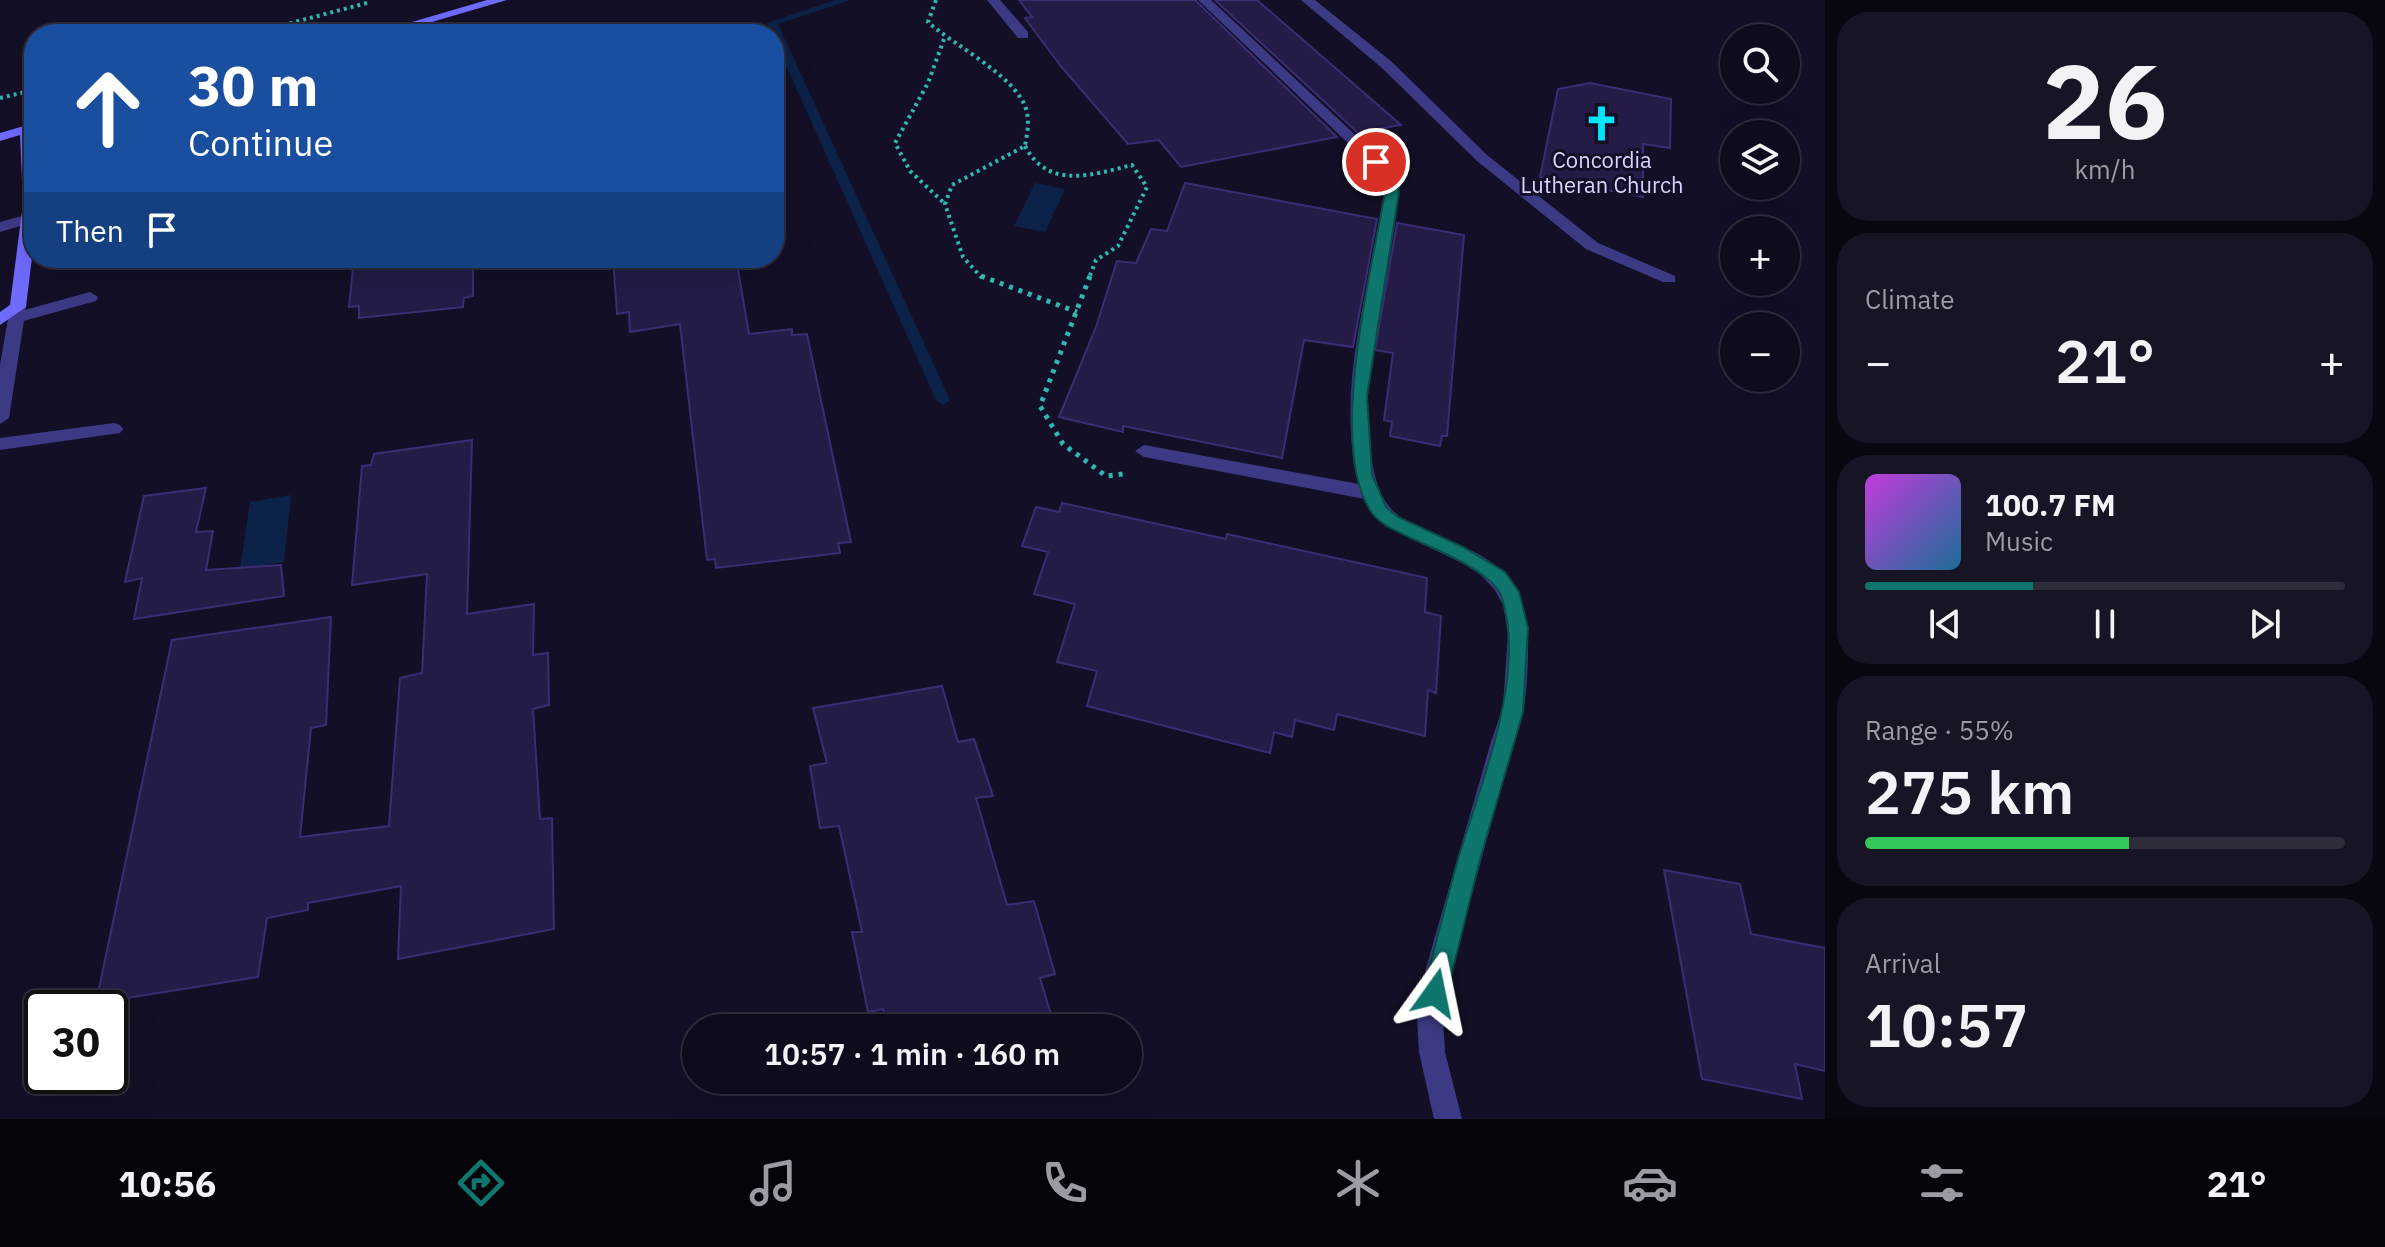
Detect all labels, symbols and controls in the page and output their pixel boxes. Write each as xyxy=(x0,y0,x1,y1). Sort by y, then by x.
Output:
map controls xyxy=(1720,24,1800,392)
button: search xyxy=(1720,24,1800,104)
text: 26 xyxy=(2043,32,2167,168)
text: 30 m xyxy=(188,49,318,121)
icon: ahead xyxy=(56,56,160,160)
church icon: Concordia Lutheran Church xyxy=(1583,105,1621,143)
text: Continue xyxy=(188,119,333,166)
button: layers xyxy=(1720,120,1800,200)
pin xyxy=(1342,128,1410,196)
icon: arrive xyxy=(1354,140,1398,184)
place label: Concordia Lutheran Church xyxy=(1520,145,1684,199)
text: km/h xyxy=(2074,152,2136,186)
icon: arrive xyxy=(140,208,184,252)
text: Then xyxy=(56,211,124,250)
button: + xyxy=(1720,216,1800,296)
text: Climate xyxy=(1865,282,1955,316)
button: − xyxy=(1720,312,1800,392)
text: 21° xyxy=(2055,321,2155,400)
text: − xyxy=(1865,333,1891,390)
text: + xyxy=(2319,333,2345,390)
text: 100.7 FM xyxy=(1985,485,2116,524)
text: Music xyxy=(1985,524,2053,558)
icon: previous xyxy=(1923,602,1967,646)
icon: pause xyxy=(2083,602,2127,646)
icon: next xyxy=(2243,602,2287,646)
text: Range · 55% xyxy=(1865,713,2014,747)
text: 275 km xyxy=(1865,752,2074,831)
text: Arrival xyxy=(1865,946,1941,980)
position arrow xyxy=(1393,951,1477,1035)
text: 10:57 xyxy=(1865,985,2028,1064)
speed limit sign: 30 xyxy=(24,990,128,1094)
text: 10:57 · 1 min · 160 m xyxy=(764,1034,1060,1073)
icon: directions xyxy=(453,1155,509,1211)
icon: music xyxy=(745,1155,801,1211)
icon: phone xyxy=(1037,1155,1093,1211)
icon: climate xyxy=(1330,1155,1386,1211)
icon: car xyxy=(1622,1155,1678,1211)
icon: filters xyxy=(1914,1155,1970,1211)
text: 10:56 xyxy=(118,1160,216,1207)
text: 21° xyxy=(2207,1160,2267,1207)

